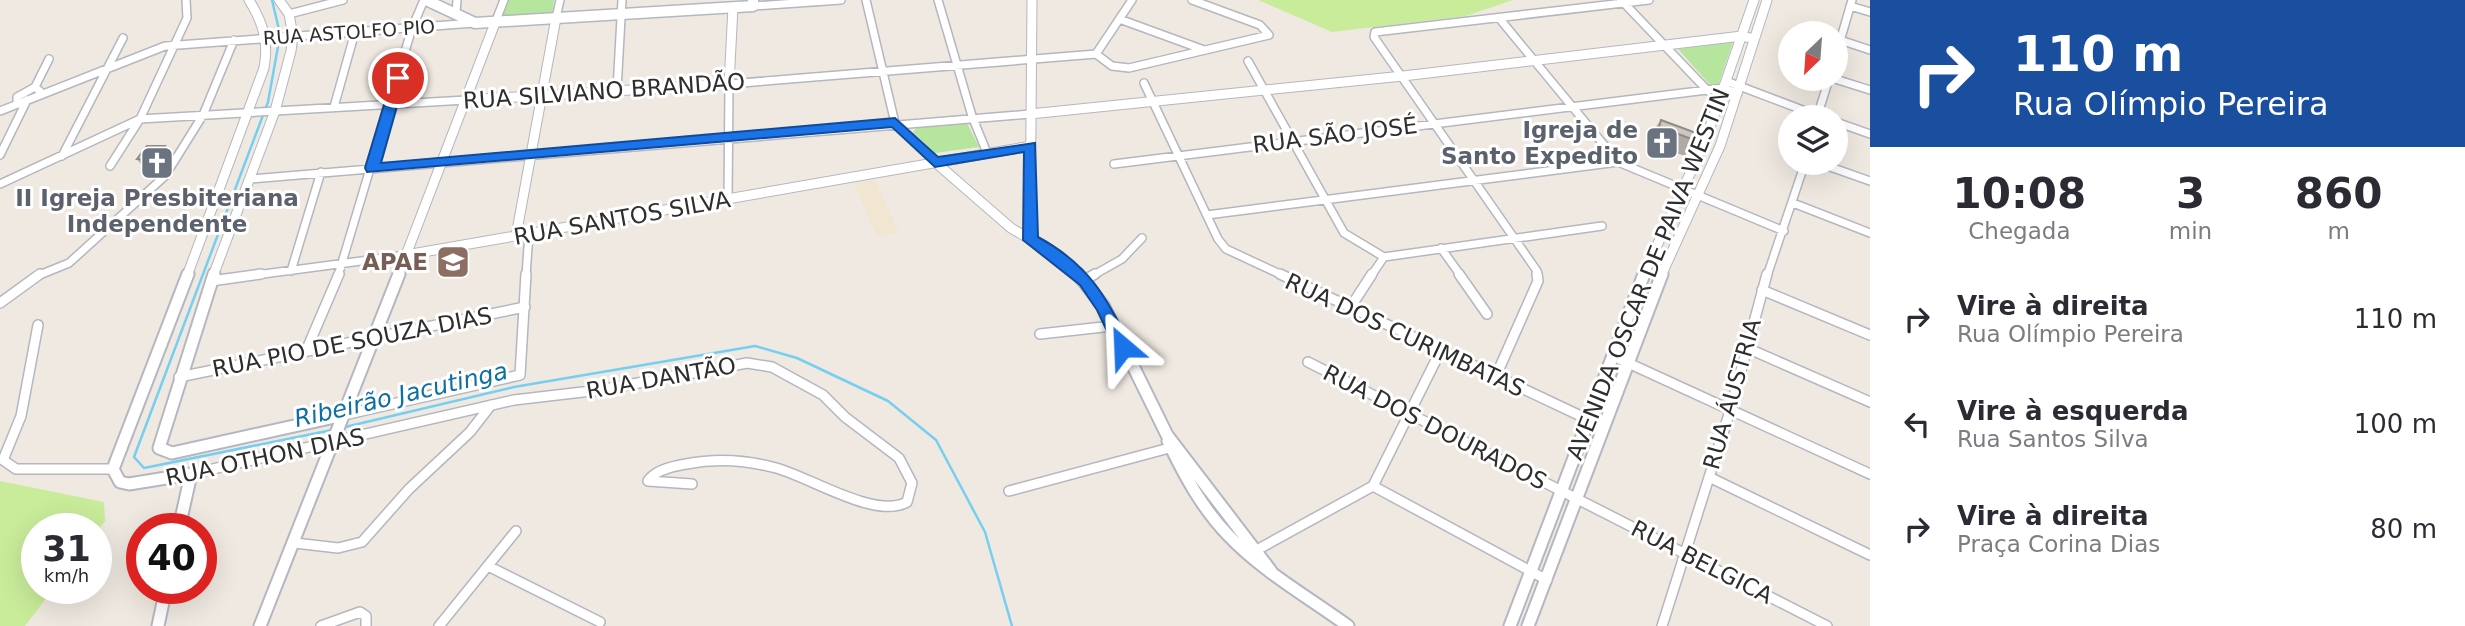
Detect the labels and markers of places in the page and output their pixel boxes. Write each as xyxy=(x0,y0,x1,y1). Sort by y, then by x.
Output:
pin xyxy=(368,48,428,108)
place label: Igreja de Santo Expedito xyxy=(1441,117,1638,169)
church icon: Igreja de Santo Expedito xyxy=(1643,124,1681,162)
church icon: II Igreja Presbiteriana Independente xyxy=(138,144,176,182)
place label: II Igreja Presbiteriana Independente xyxy=(15,185,299,237)
school or university icon: APAE xyxy=(434,243,472,281)
place label: APAE xyxy=(362,249,428,275)

